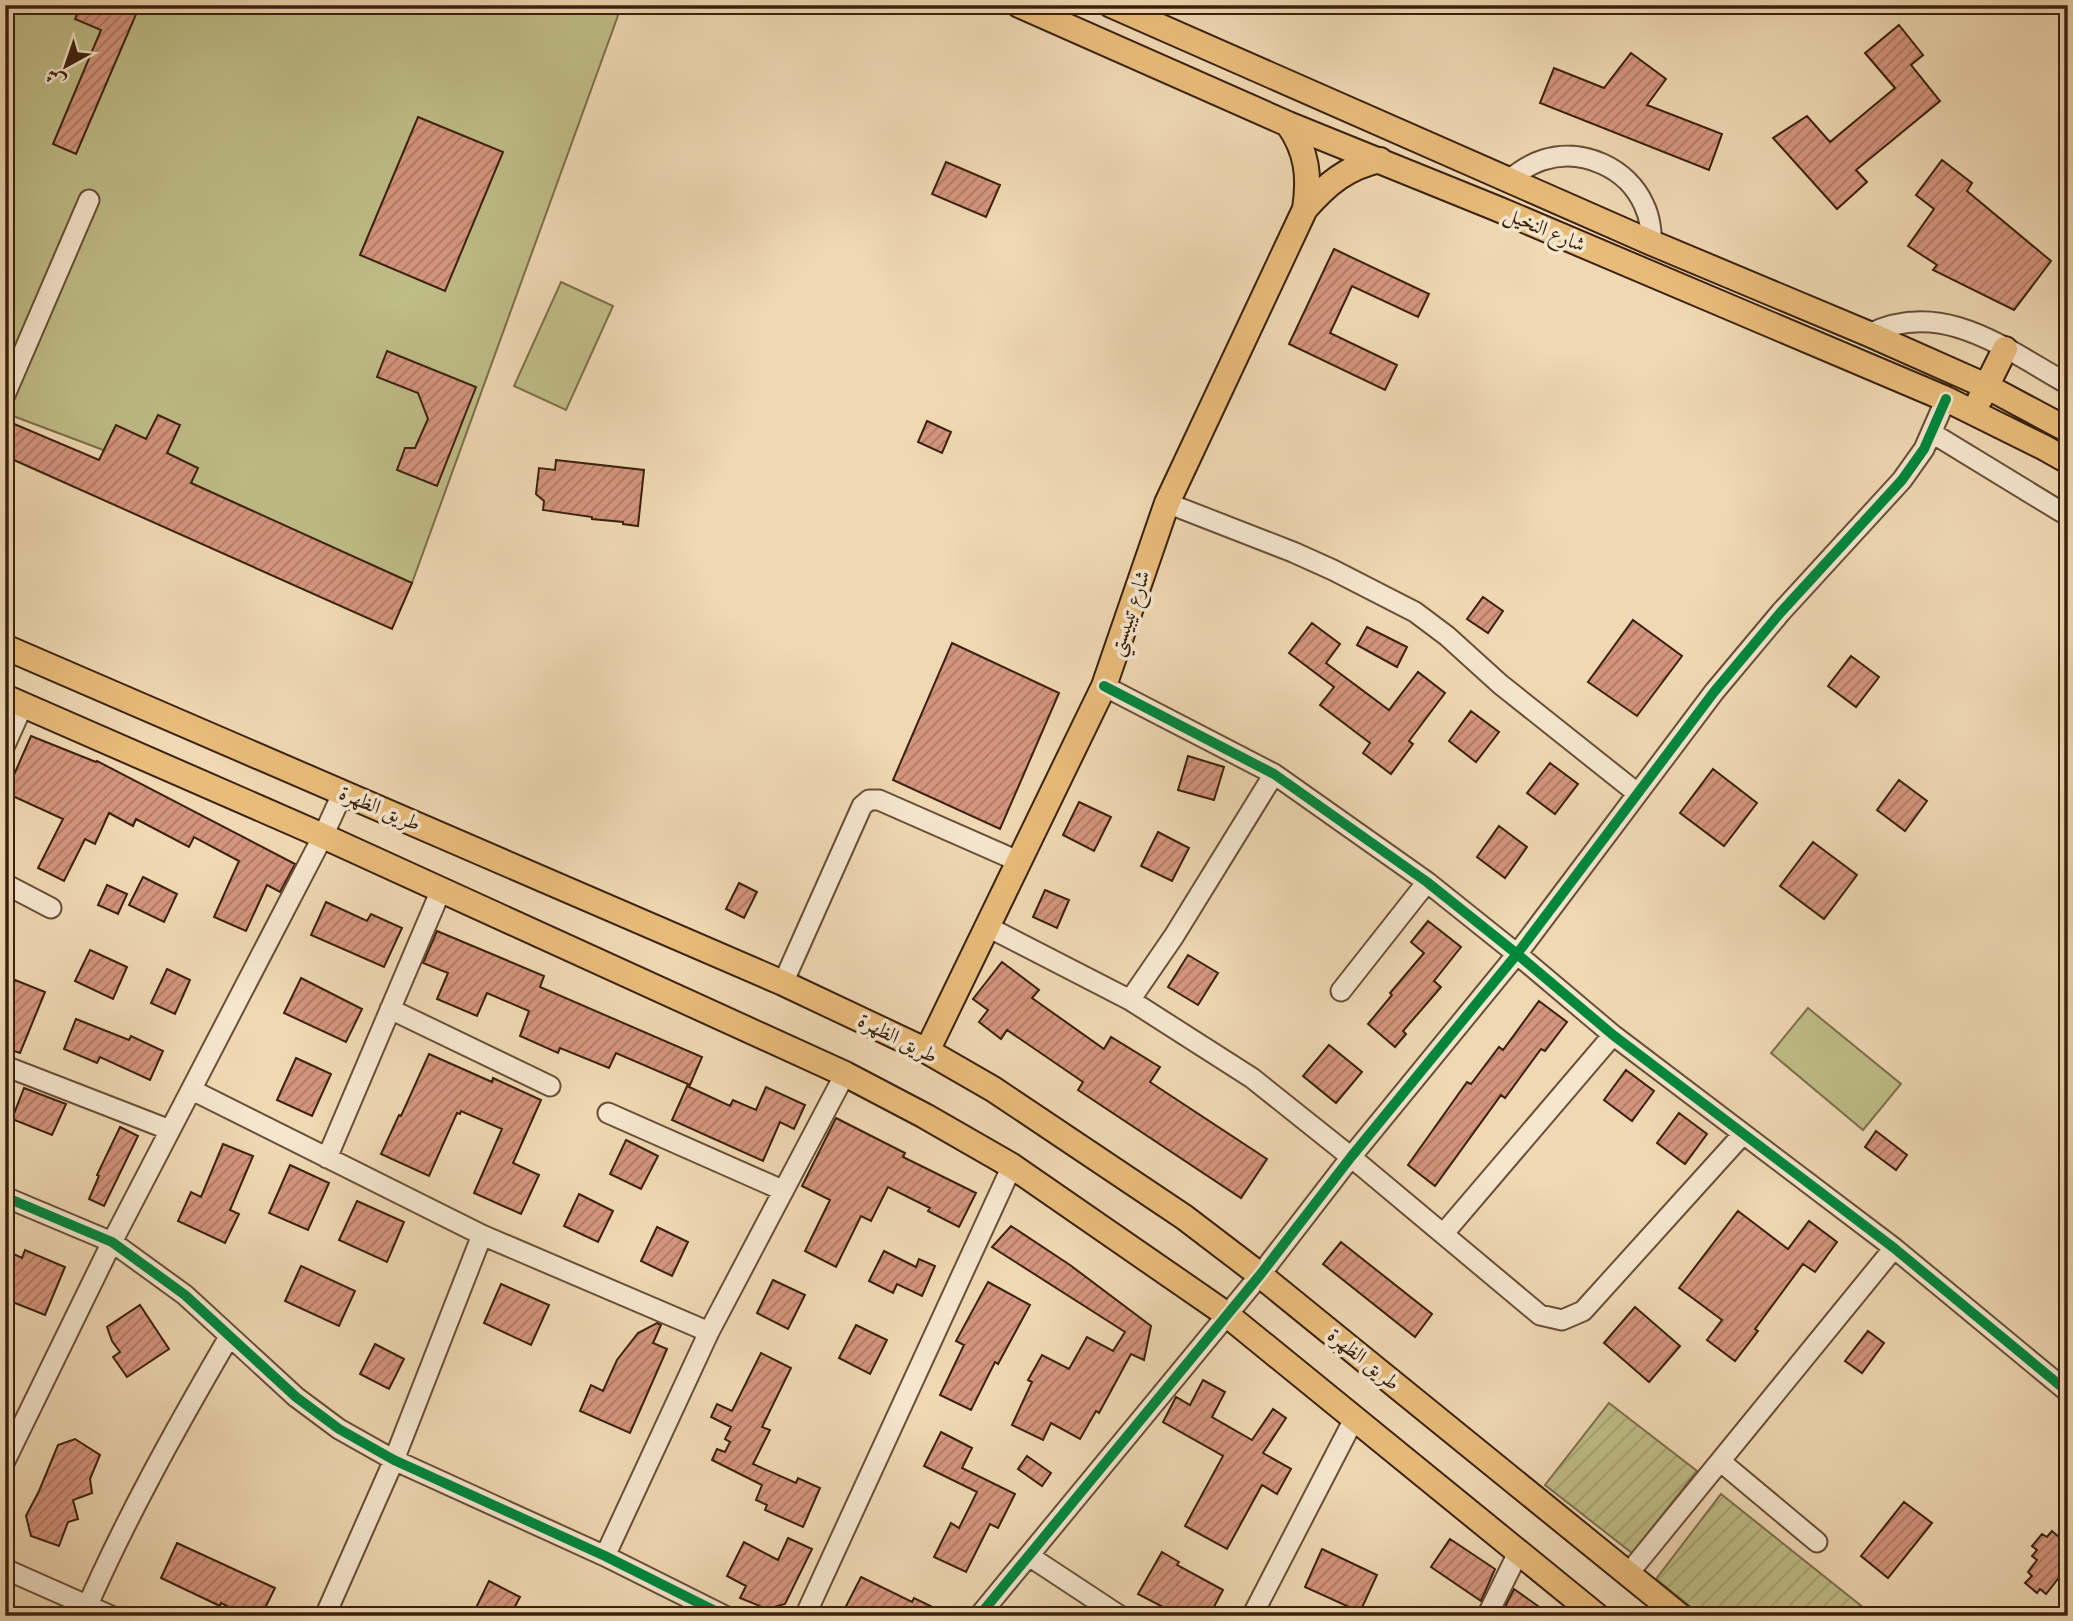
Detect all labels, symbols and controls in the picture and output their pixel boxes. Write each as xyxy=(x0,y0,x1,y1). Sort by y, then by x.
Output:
north arrow xyxy=(32,32,102,102)
text: ش xyxy=(39,62,71,96)
street label: شارع النخيل xyxy=(1498,197,1591,262)
street label: شارع تيبيستي xyxy=(1099,566,1162,662)
street label: طريق الظهرة xyxy=(335,776,426,839)
street label: طريق الظهرة xyxy=(853,1004,944,1071)
street label: طريق الظهرة xyxy=(1321,1320,1407,1398)

